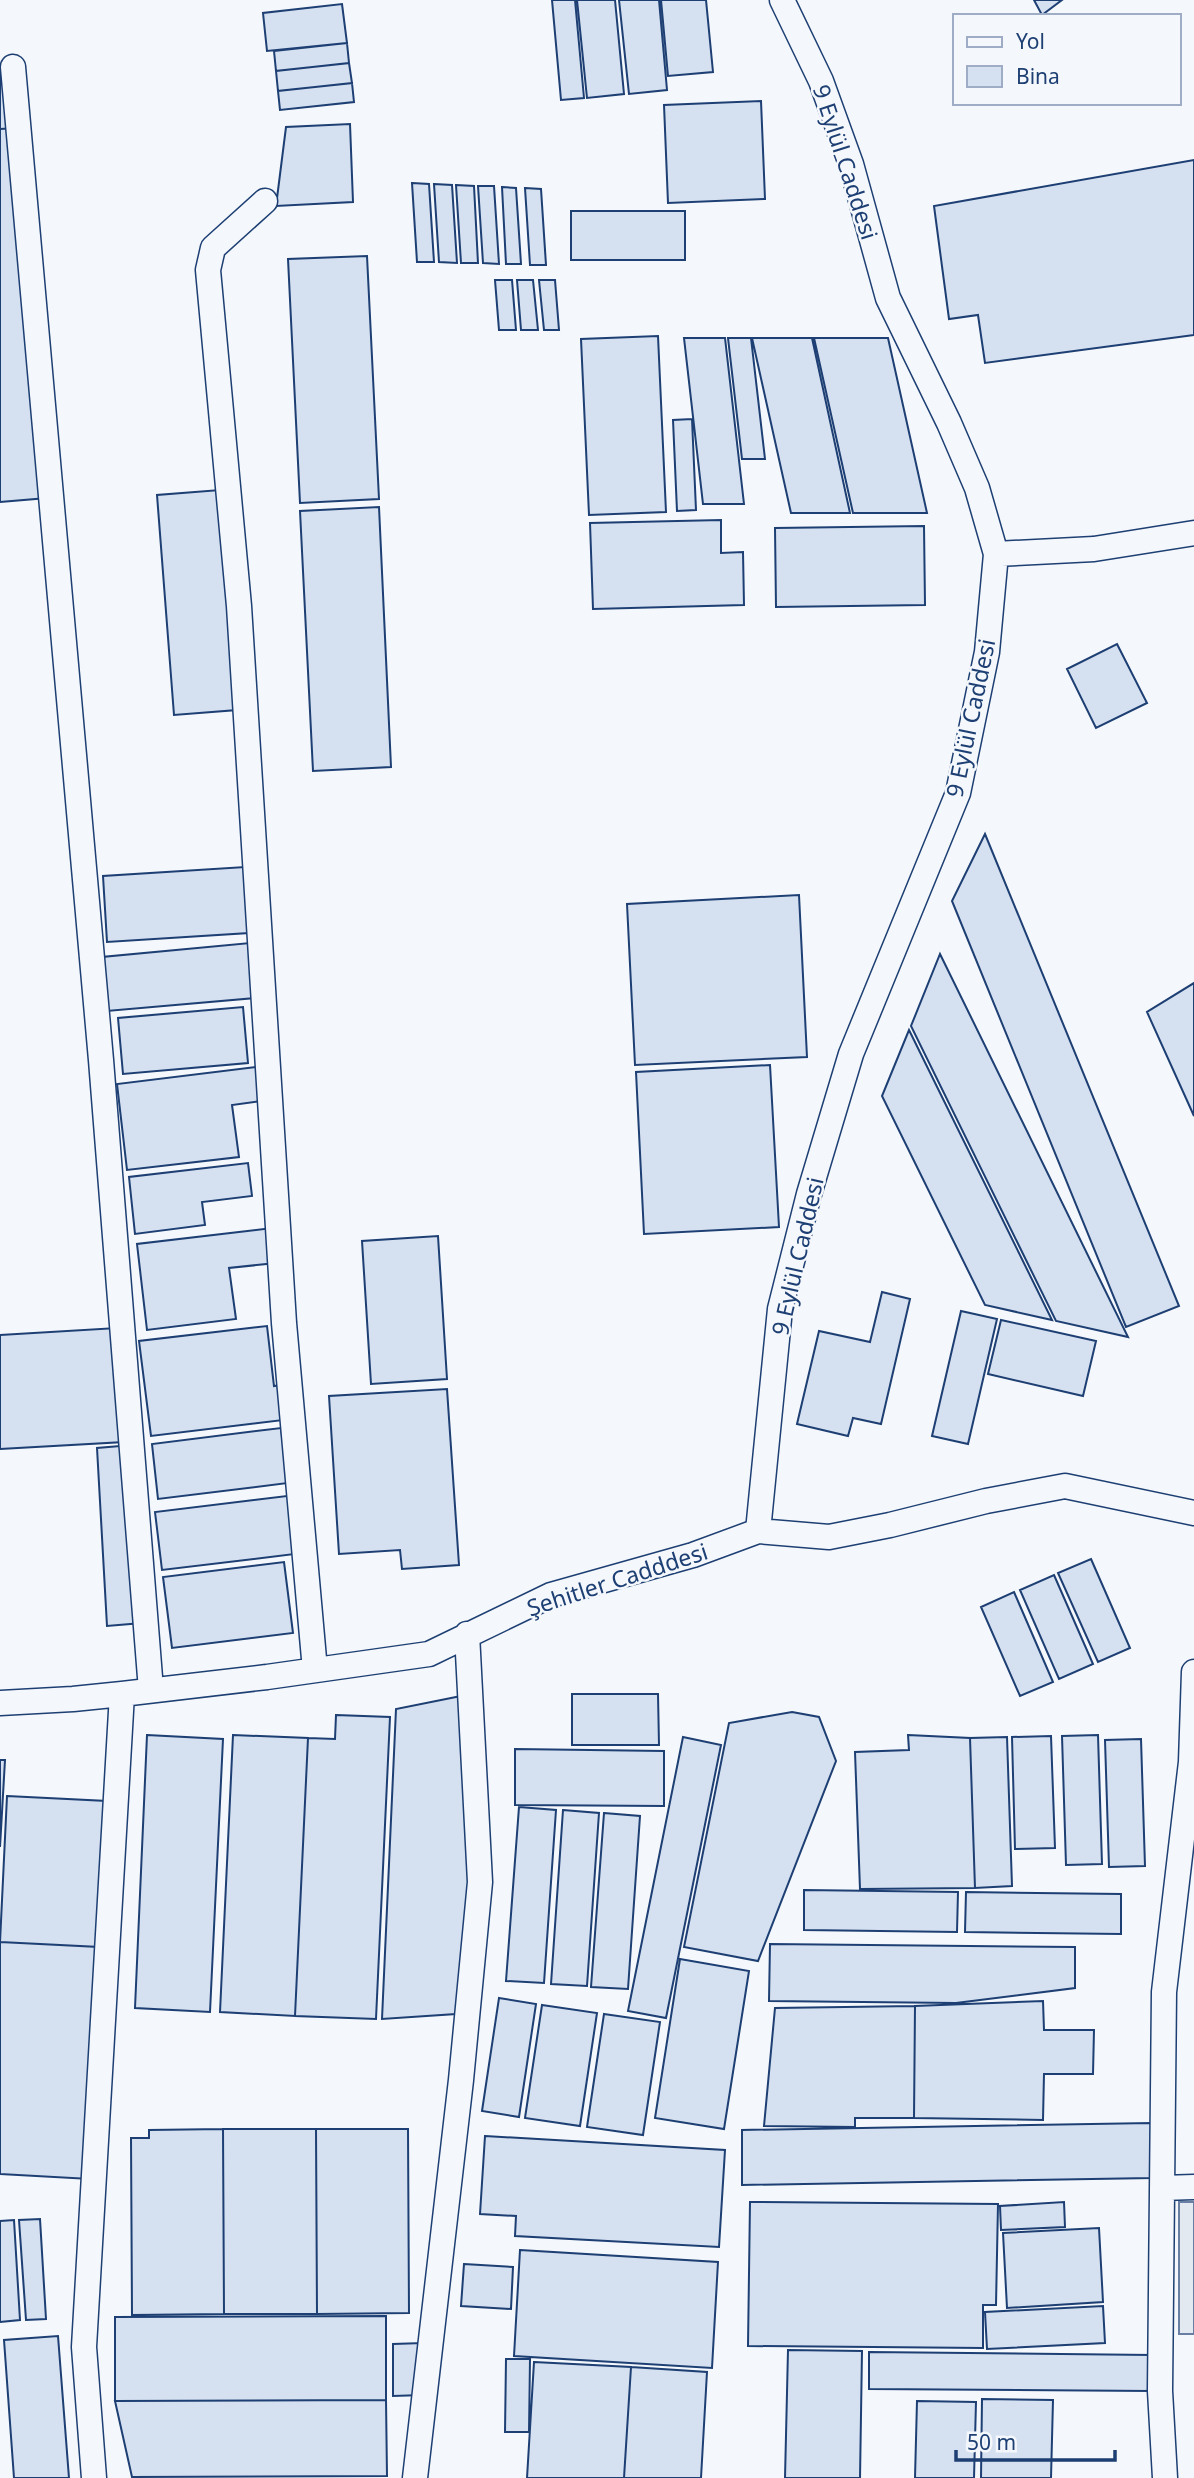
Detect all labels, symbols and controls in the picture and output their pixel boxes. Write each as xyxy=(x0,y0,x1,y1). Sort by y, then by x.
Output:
legend xyxy=(953,14,1180,105)
text: Yol xyxy=(1016,27,1045,55)
text: Bina xyxy=(1016,62,1060,90)
street label: 9 Eylül Caddesi xyxy=(806,80,886,244)
street label: 9 Eylül Caddesi xyxy=(938,636,1002,800)
street label: 9 Eylül Caddesi xyxy=(763,1174,831,1338)
street label: Şehitler Cadddesi xyxy=(523,1535,711,1623)
scale bar xyxy=(956,2418,1115,2462)
text: 50 m xyxy=(967,2428,1016,2456)

